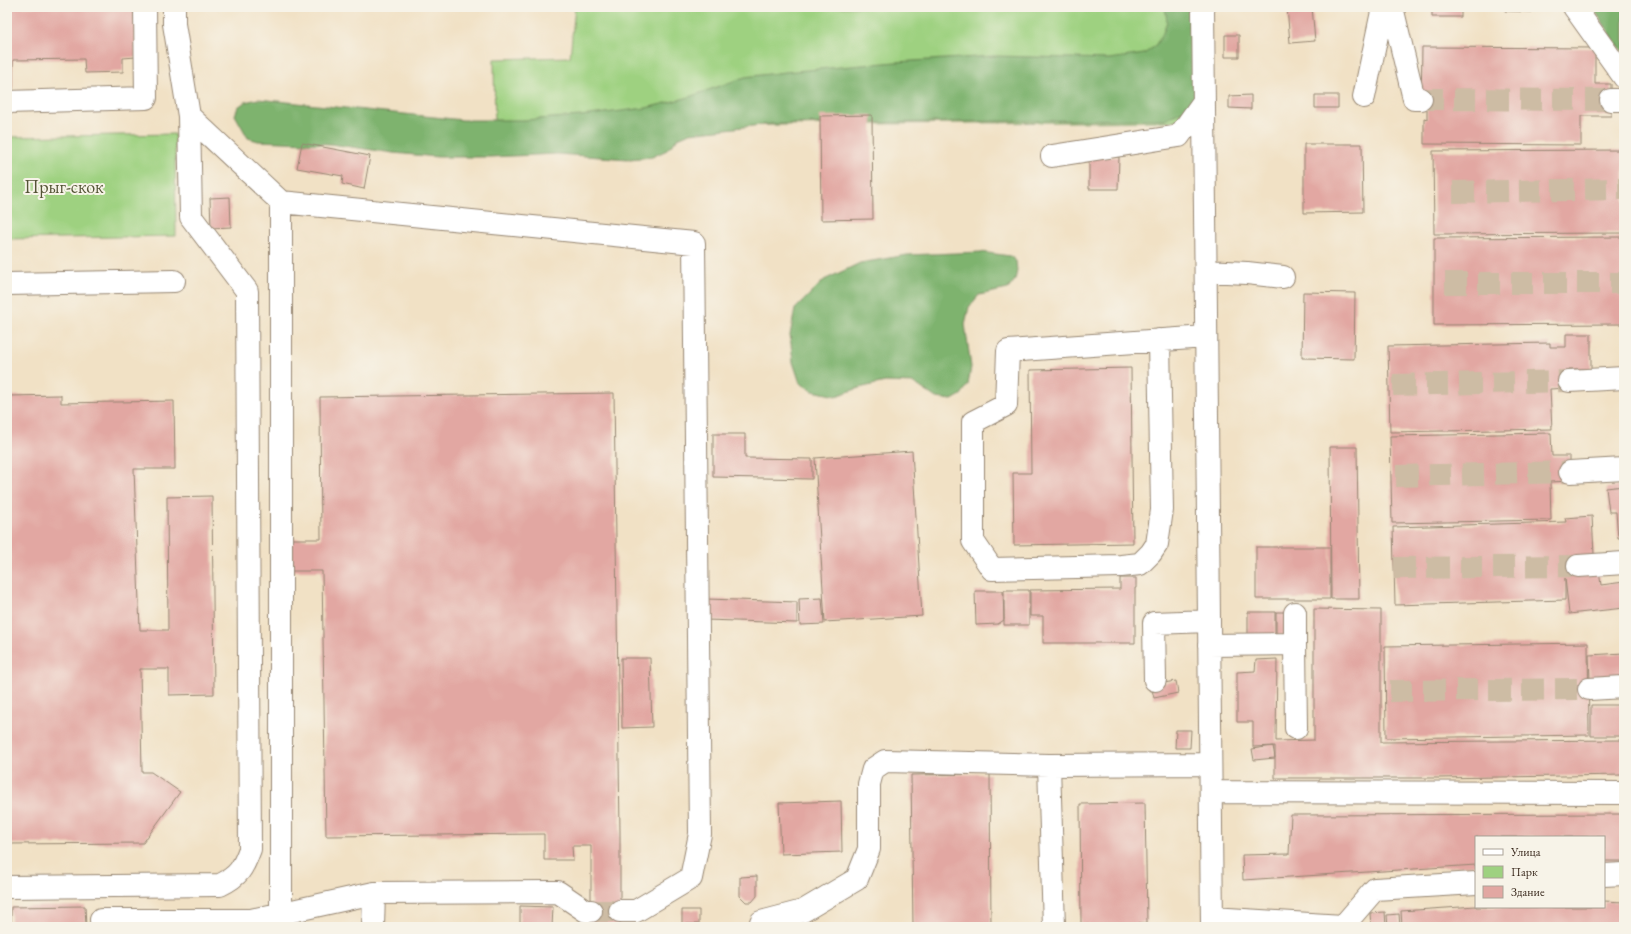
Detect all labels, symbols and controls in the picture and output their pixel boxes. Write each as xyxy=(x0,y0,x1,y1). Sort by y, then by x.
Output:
park label: Прыг-скок xyxy=(24,175,104,198)
legend xyxy=(1475,836,1605,908)
text: Улица xyxy=(1510,844,1541,860)
text: Парк xyxy=(1511,864,1538,880)
text: Здание xyxy=(1511,884,1545,900)

